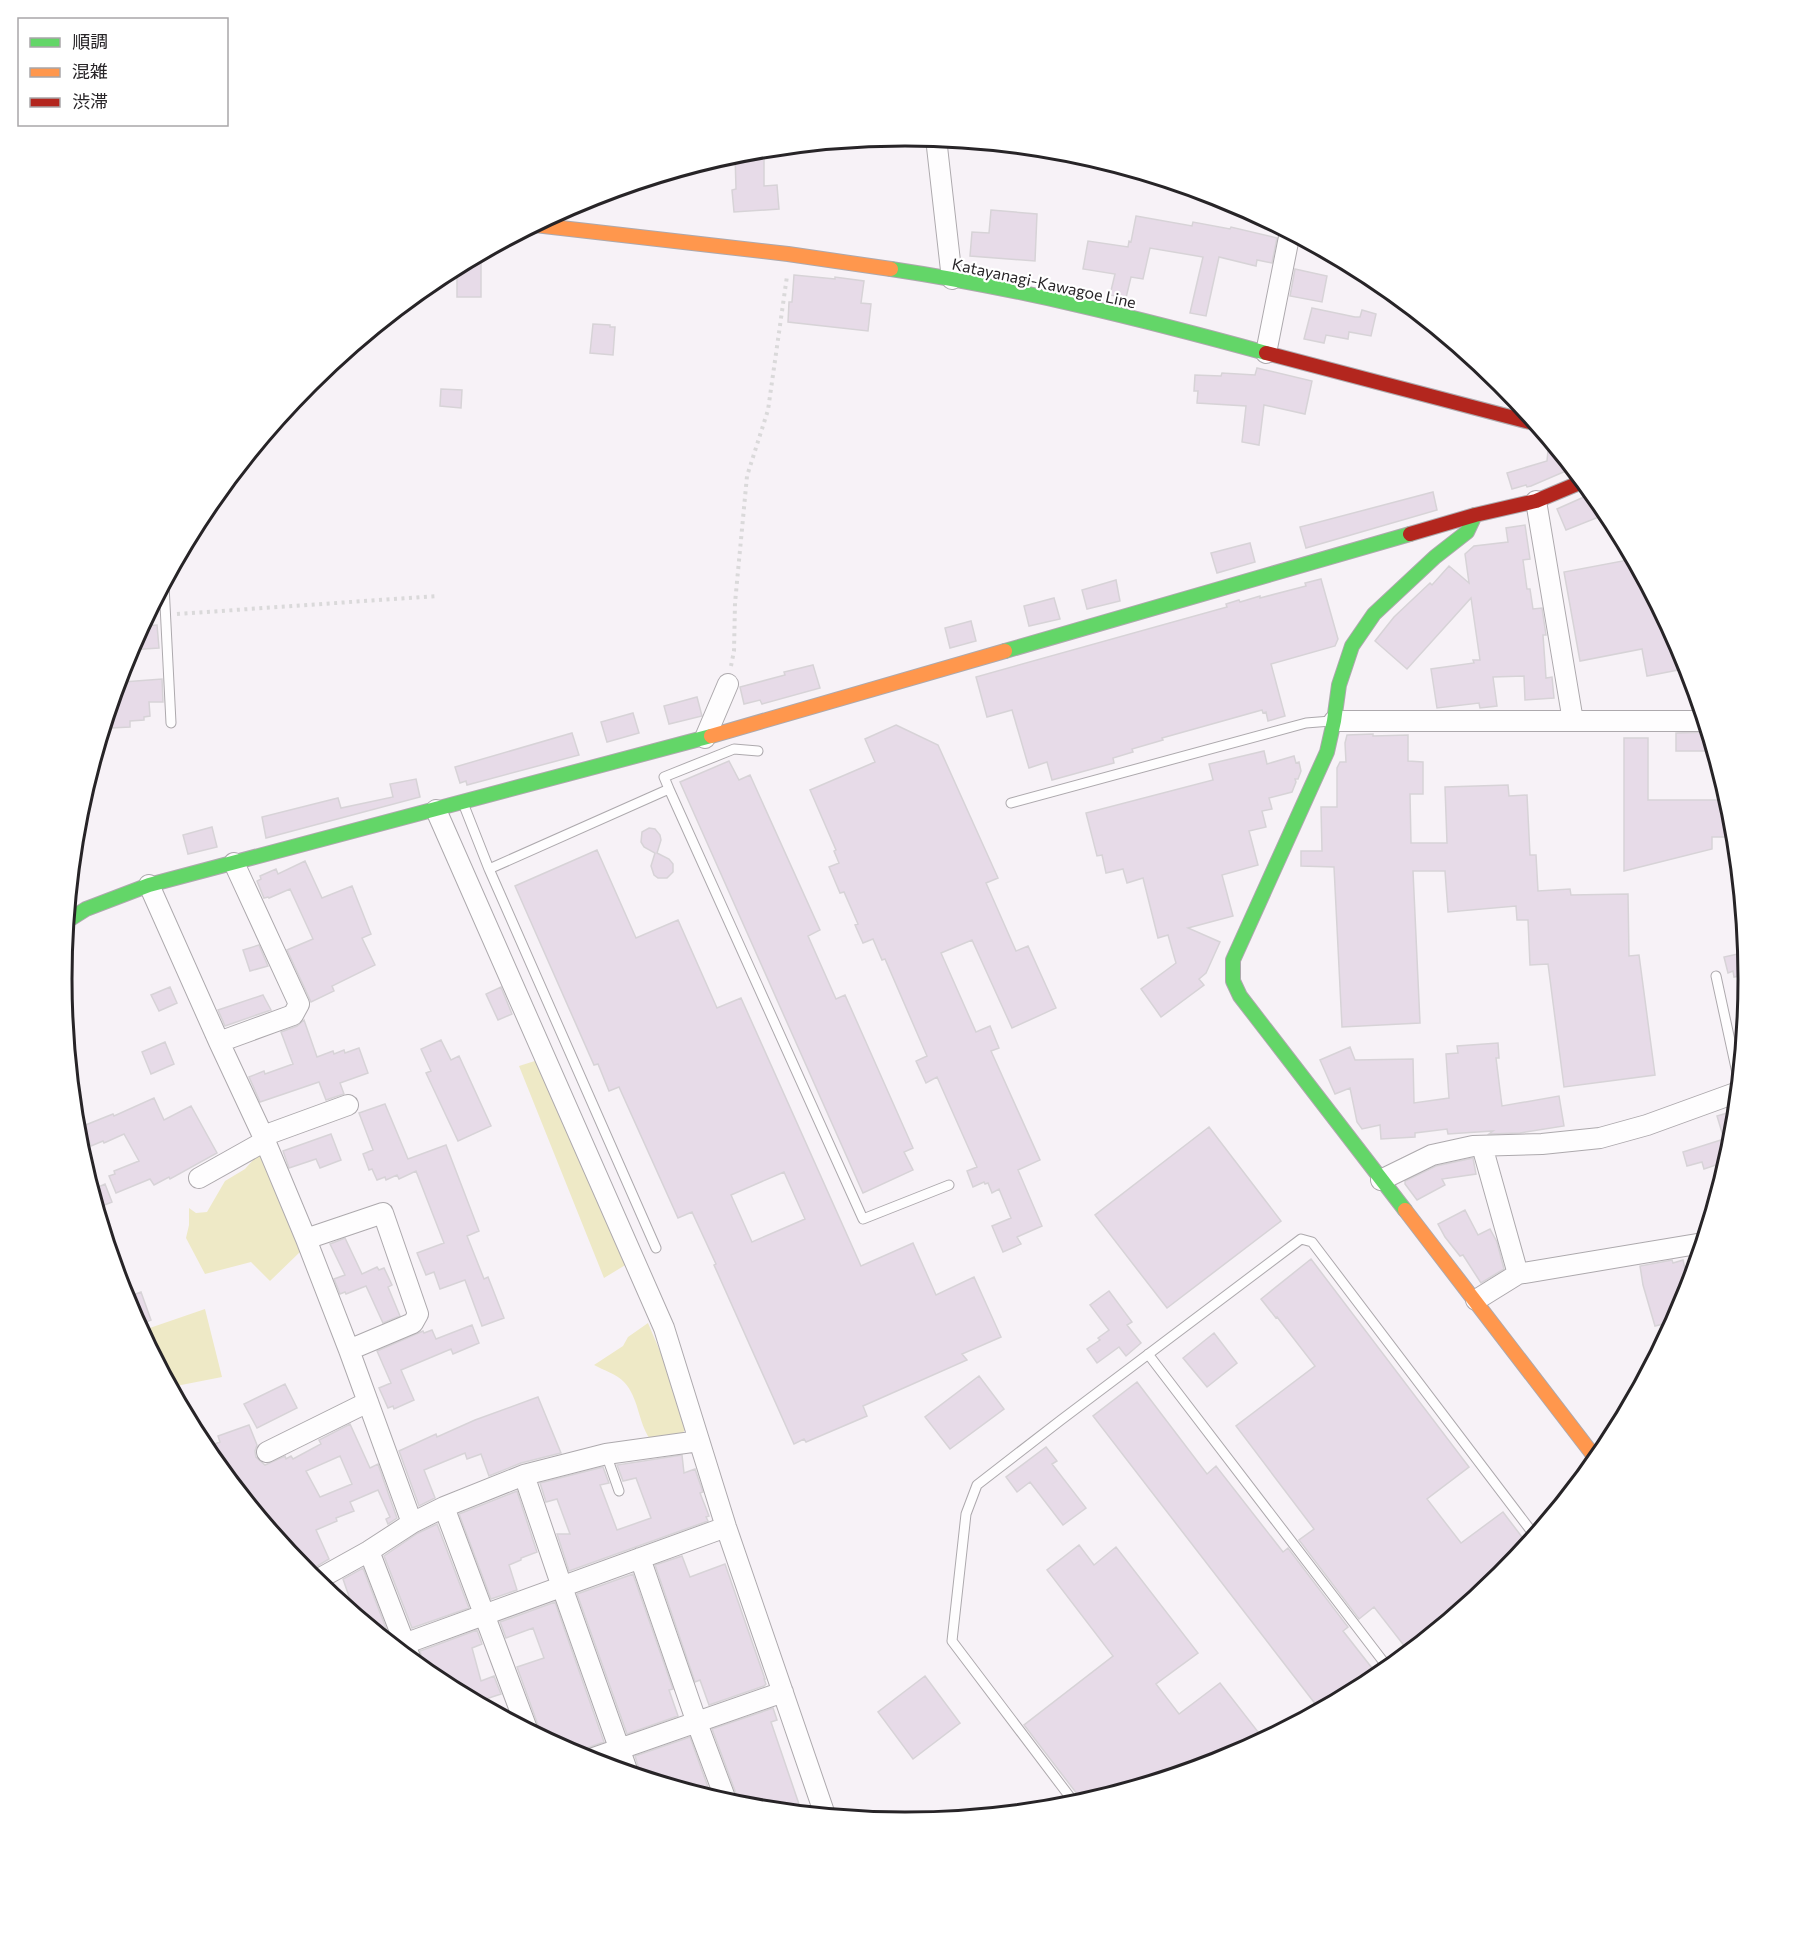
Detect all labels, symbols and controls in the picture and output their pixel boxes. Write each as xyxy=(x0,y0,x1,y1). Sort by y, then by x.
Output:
legend xyxy=(18,18,228,126)
text: 順調 xyxy=(72,30,108,52)
text: 混雑 xyxy=(72,60,108,82)
text: 渋滞 xyxy=(72,90,108,112)
street label: Katayanagi-Kawagoe Line xyxy=(950,254,1138,311)

